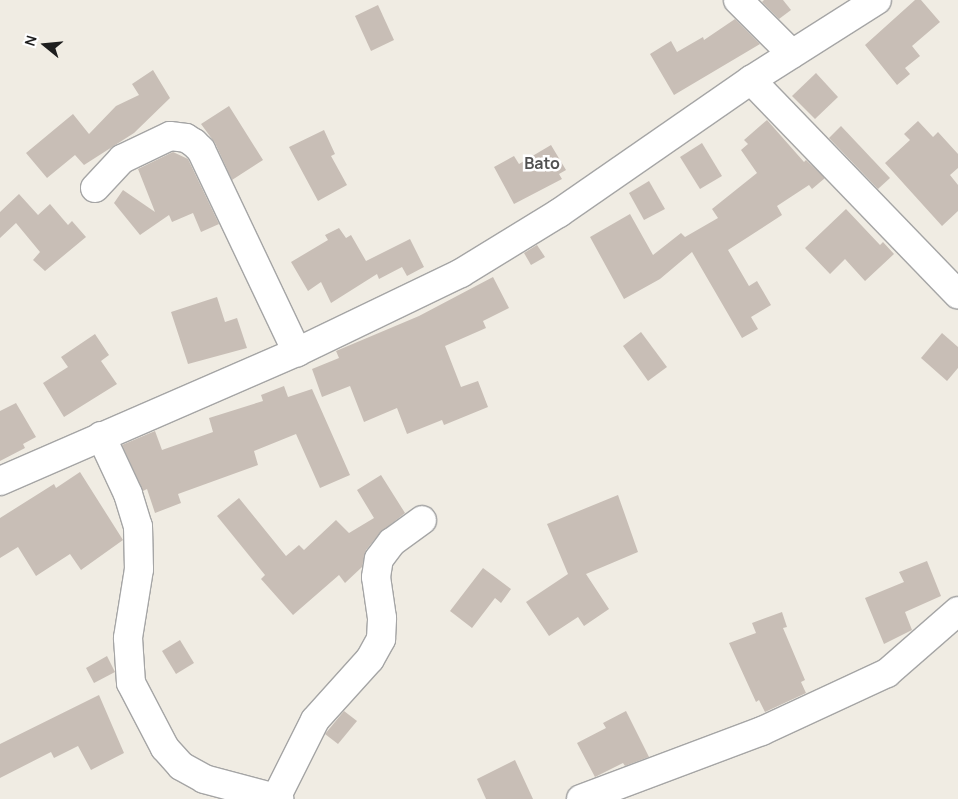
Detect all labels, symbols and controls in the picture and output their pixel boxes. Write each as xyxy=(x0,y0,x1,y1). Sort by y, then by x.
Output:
north arrow xyxy=(20,20,70,70)
text: N xyxy=(20,33,41,48)
district label: Bato xyxy=(524,153,560,173)

